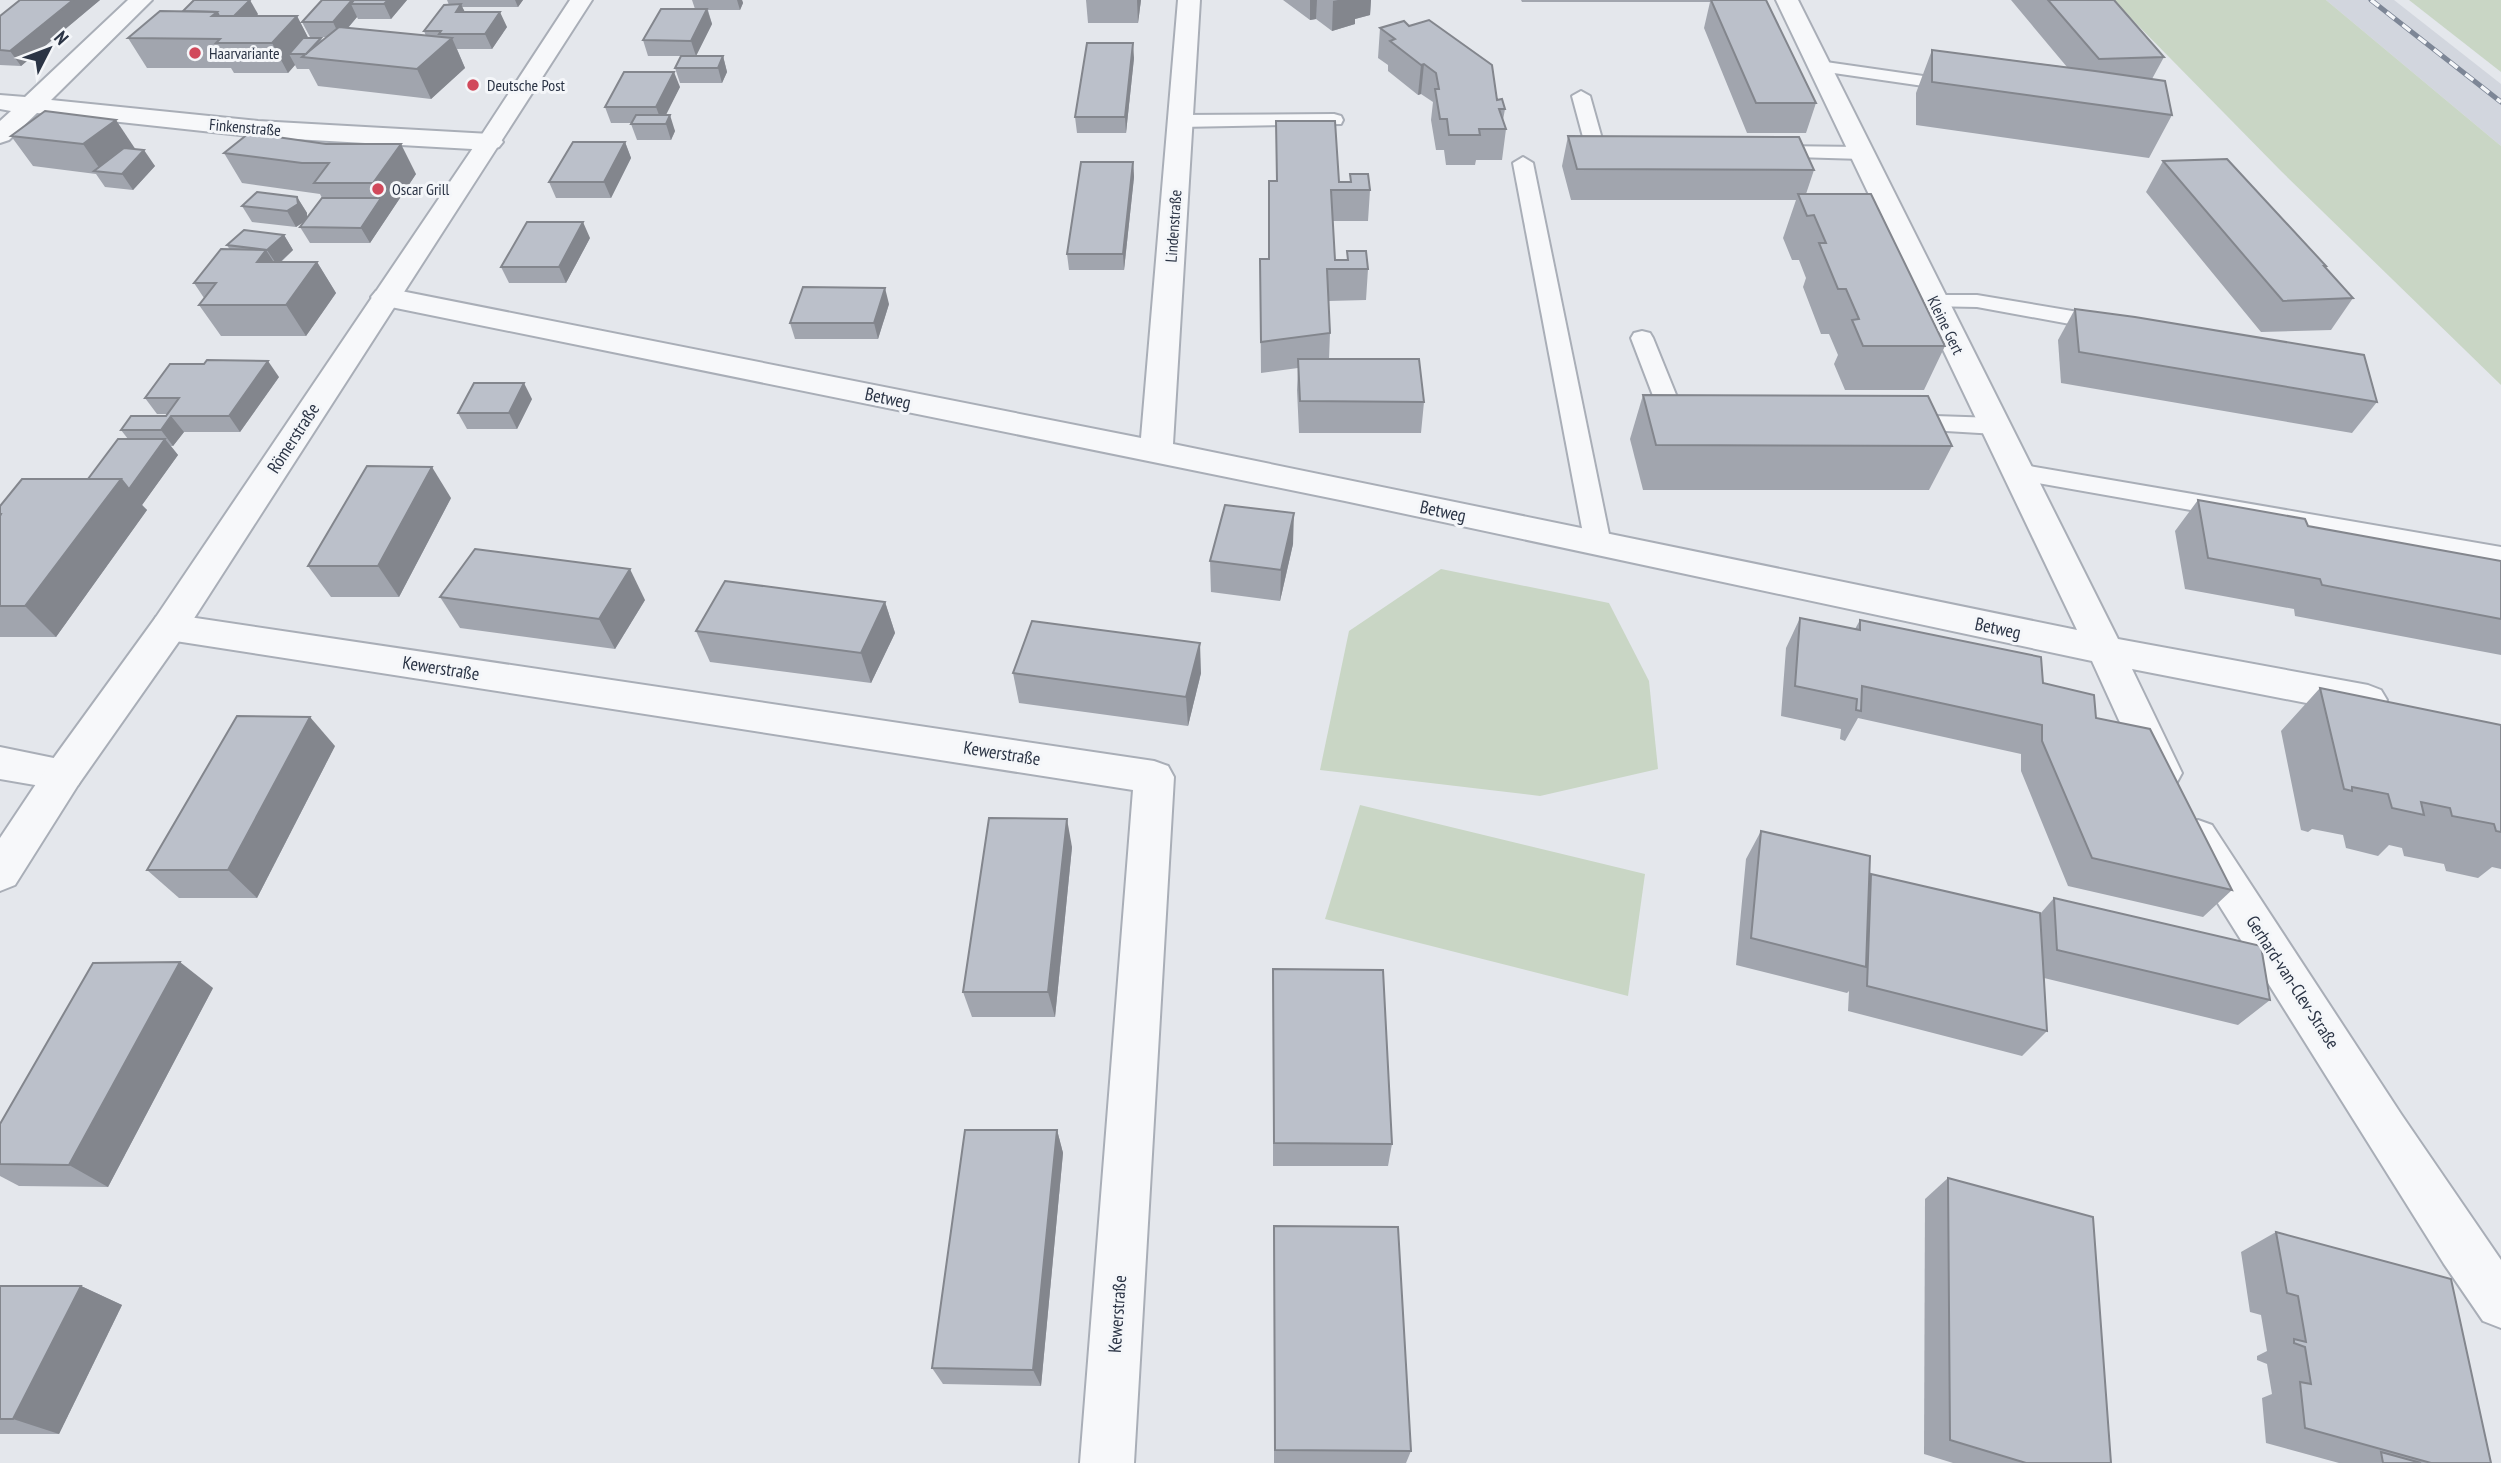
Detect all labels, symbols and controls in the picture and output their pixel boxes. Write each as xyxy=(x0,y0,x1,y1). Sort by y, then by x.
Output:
north arrow xyxy=(14,14,84,84)
text: N xyxy=(49,26,74,49)
place label: Haarvariante xyxy=(209,43,280,63)
marker: Haarvariante xyxy=(187,45,203,61)
place label: Deutsche Post xyxy=(487,75,566,95)
marker: Deutsche Post xyxy=(465,77,481,93)
street label: Finkenstraße xyxy=(208,114,282,140)
place label: Oscar Grill xyxy=(392,179,450,199)
marker: Oscar Grill xyxy=(370,181,386,197)
street label: Lindenstraße xyxy=(1160,189,1186,263)
street label: Kleine Gert xyxy=(1923,293,1969,358)
street label: Betweg xyxy=(863,382,913,414)
street label: Römerstraße xyxy=(262,399,324,477)
street label: Betweg xyxy=(1418,495,1468,527)
street label: Betweg xyxy=(1973,612,2023,644)
street label: Kewerstraße xyxy=(401,651,481,685)
street label: Kewerstraße xyxy=(962,736,1042,770)
street label: Gerhard-van-Clev-Straße xyxy=(2241,911,2345,1053)
street label: Kewerstraße xyxy=(1103,1274,1131,1354)

